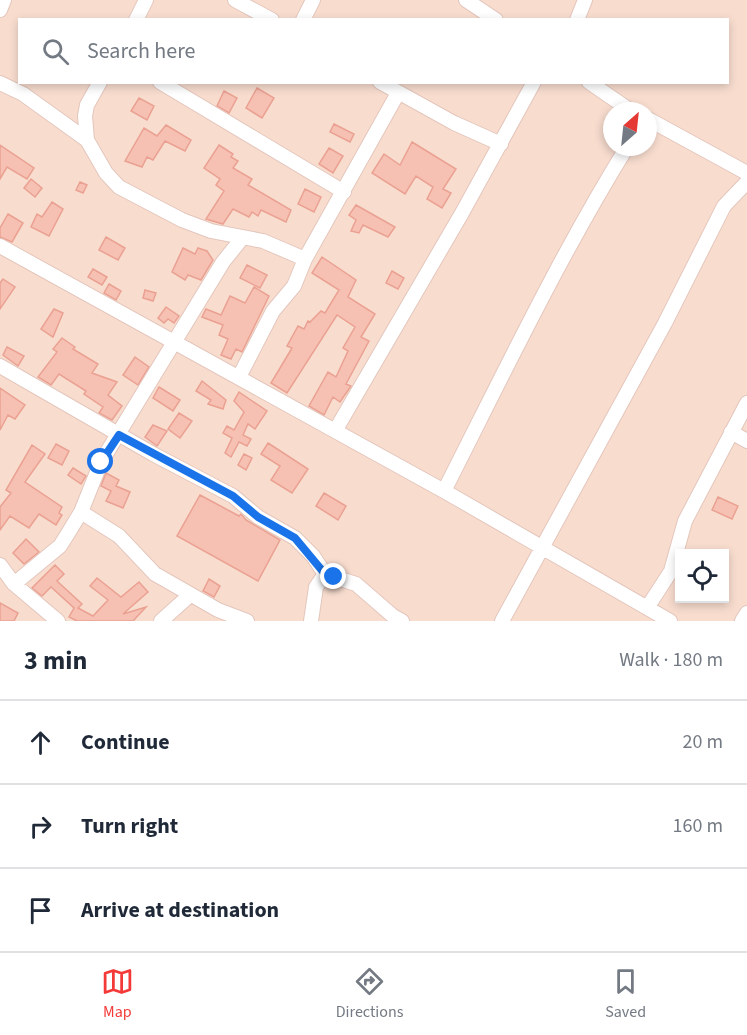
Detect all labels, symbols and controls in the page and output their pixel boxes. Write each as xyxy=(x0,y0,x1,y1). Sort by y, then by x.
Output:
search box xyxy=(18,18,729,84)
icon: search xyxy=(39,35,72,68)
text: Search here xyxy=(87,35,195,67)
north arrow xyxy=(603,102,657,156)
route start xyxy=(87,448,113,474)
map controls xyxy=(675,549,729,603)
button: locate xyxy=(675,549,729,603)
route end xyxy=(320,563,346,589)
text: 3 min xyxy=(24,642,87,679)
text: Walk · 180 m xyxy=(619,646,723,674)
icon: ahead xyxy=(24,726,57,759)
text: Continue xyxy=(81,726,170,758)
text: 20 m xyxy=(683,728,723,756)
icon: right xyxy=(24,810,57,843)
text: Turn right xyxy=(81,810,178,842)
text: 160 m xyxy=(673,812,723,840)
icon: arrive xyxy=(24,894,57,927)
text: Arrive at destination xyxy=(81,894,279,926)
tab: Map xyxy=(101,965,134,1023)
tab: Directions xyxy=(336,965,403,1023)
tab: Saved xyxy=(605,965,646,1023)

